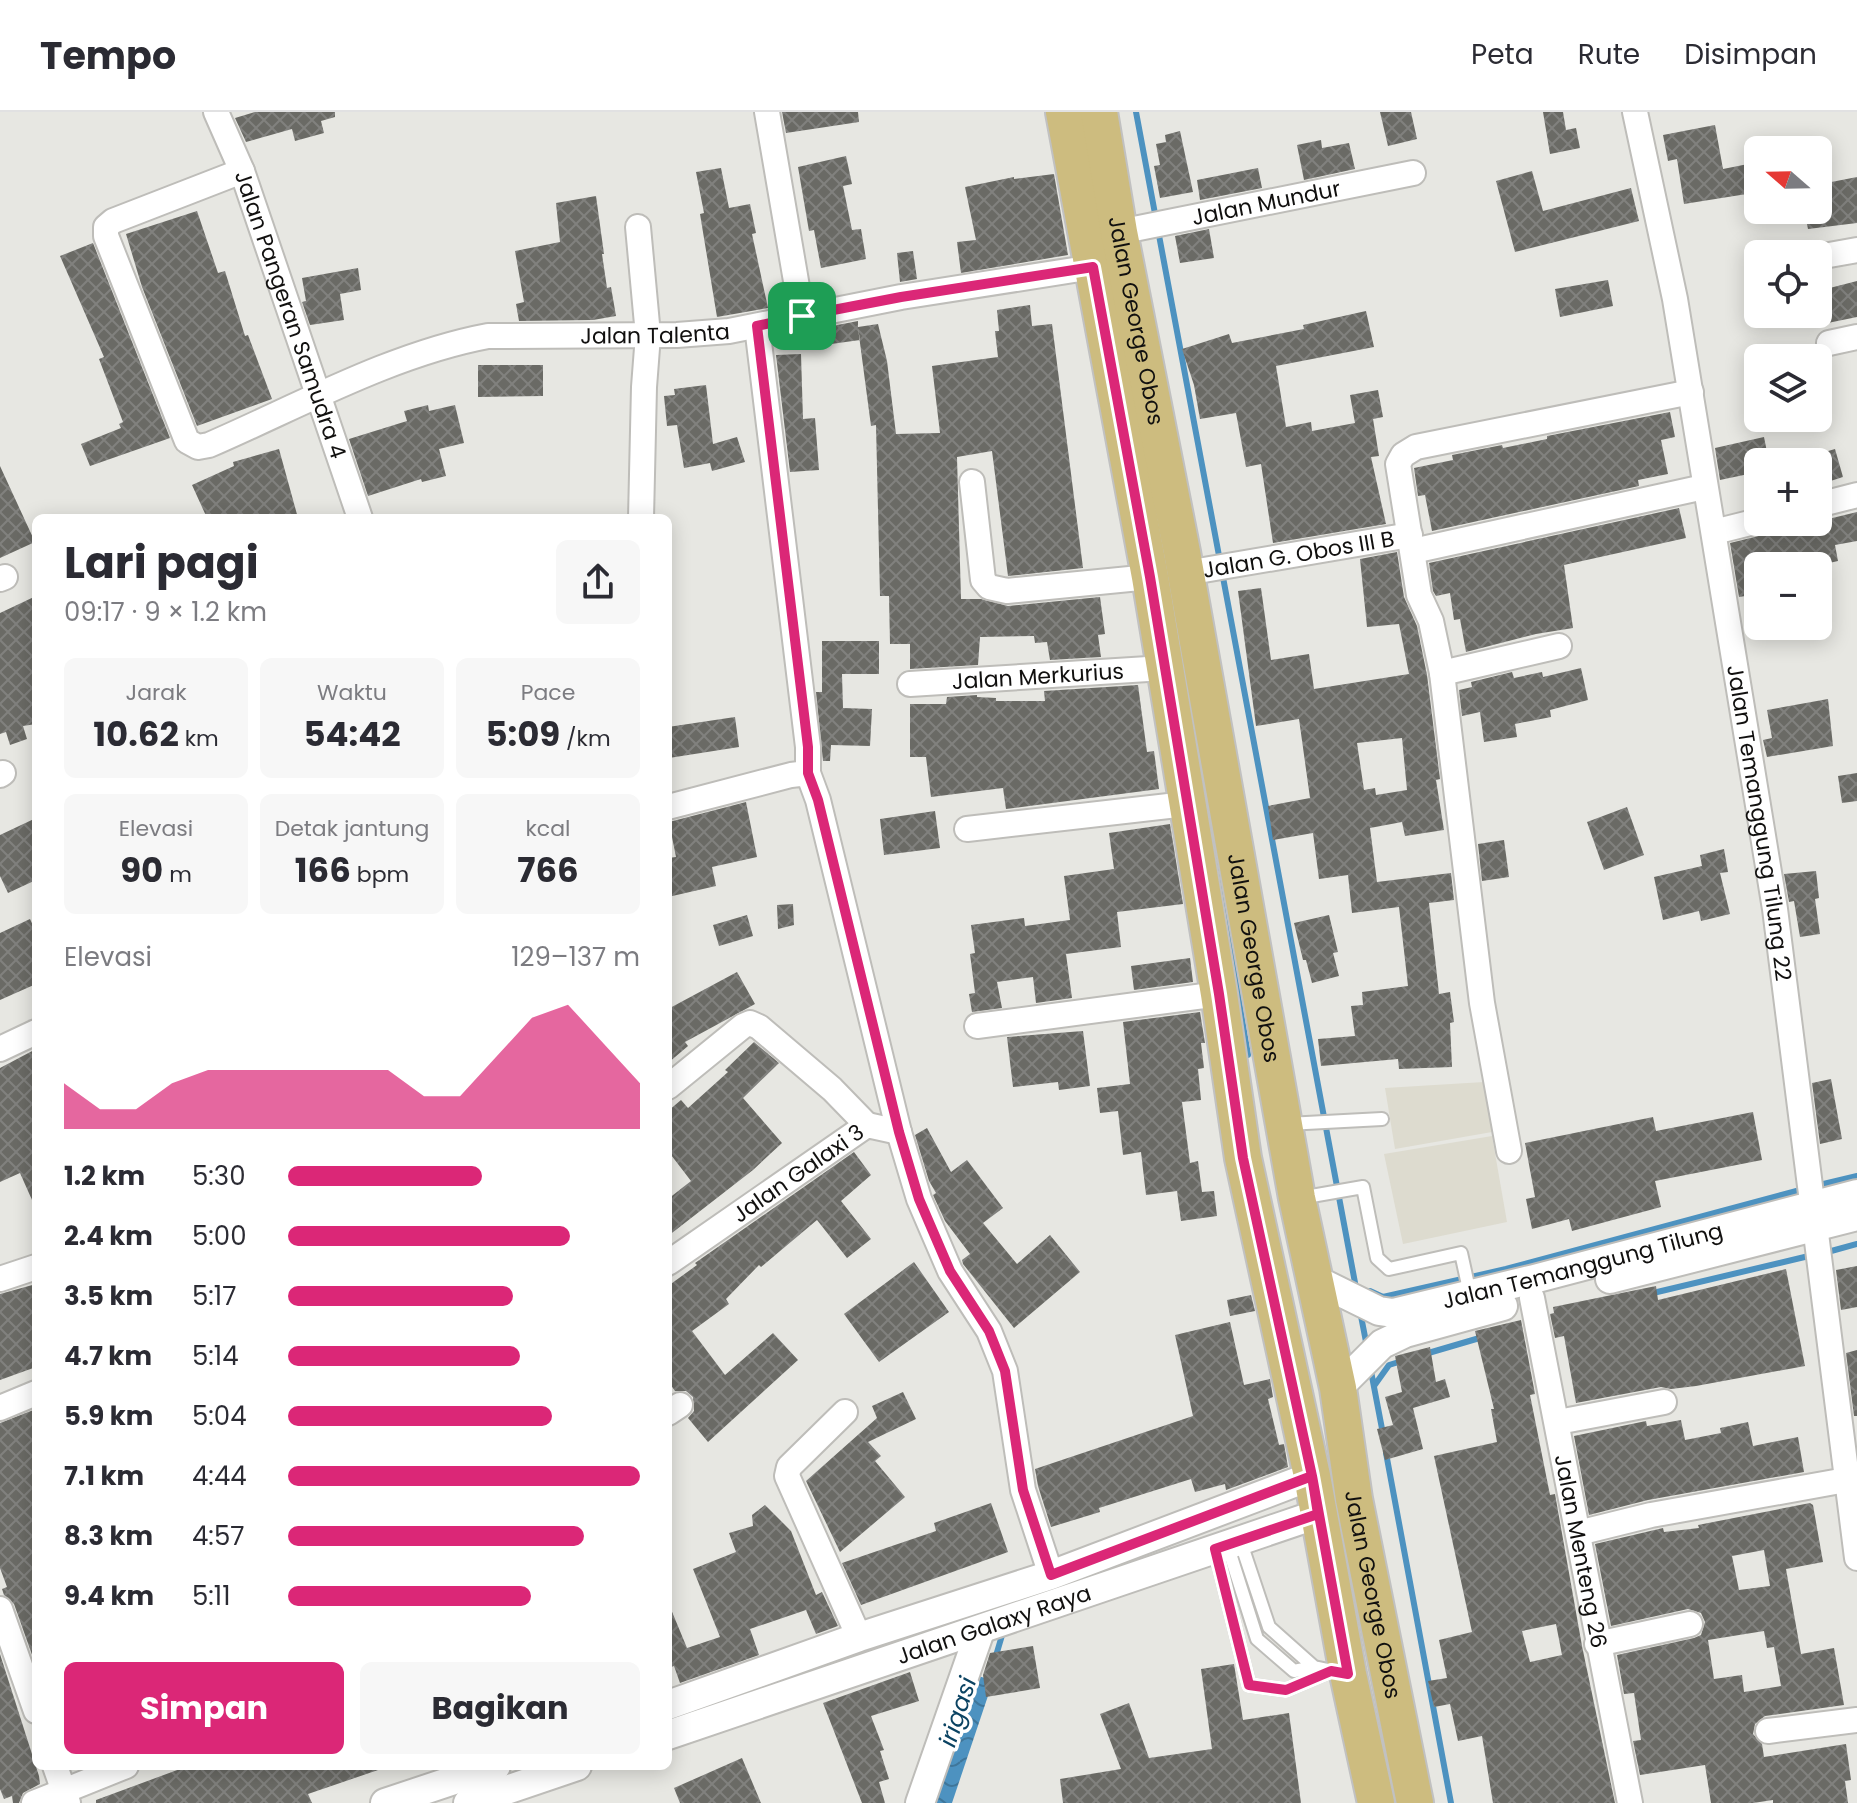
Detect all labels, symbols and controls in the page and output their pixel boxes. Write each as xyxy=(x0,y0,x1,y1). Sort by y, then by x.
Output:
text: Tempo xyxy=(40,29,176,82)
text: Peta xyxy=(1471,35,1534,74)
text: Rute xyxy=(1578,35,1640,74)
text: Disimpan xyxy=(1684,35,1817,74)
north arrow xyxy=(1744,136,1832,224)
map controls xyxy=(1744,136,1832,640)
street label: Jalan Pangeran Samudra 4 xyxy=(227,166,354,463)
street label: Jalan Mundur xyxy=(1189,173,1343,233)
street label: Jalan George Obos xyxy=(1101,214,1172,428)
button: locate xyxy=(1744,240,1832,328)
pin xyxy=(768,282,836,350)
icon: arrive xyxy=(780,294,824,338)
street label: Jalan Talenta xyxy=(580,316,731,352)
button: layers xyxy=(1744,344,1832,432)
button: + xyxy=(1744,448,1832,536)
street label: Jalan G. Obos III B xyxy=(1200,523,1397,586)
text: Lari pagi xyxy=(64,532,259,593)
button: share xyxy=(556,540,640,624)
button: − xyxy=(1744,552,1832,640)
text: 09:17 · 9 × 1.2 km xyxy=(64,594,267,630)
street label: Jalan Merkurius xyxy=(951,656,1125,697)
street label: Jalan Temanggung Tilung 22 xyxy=(1719,663,1799,983)
text: Jarak xyxy=(126,677,186,708)
text: Waktu xyxy=(317,677,387,708)
text: Pace xyxy=(521,677,575,708)
text: 10.62 xyxy=(93,710,179,758)
text: 54:42 xyxy=(303,710,401,758)
text: 5:09 xyxy=(485,710,560,758)
text: km xyxy=(179,723,219,754)
text: /km xyxy=(560,723,611,754)
text: Elevasi xyxy=(119,813,193,844)
text: Detak jantung xyxy=(275,813,429,844)
text: kcal xyxy=(526,813,570,844)
text: 90 xyxy=(120,846,163,894)
text: 166 xyxy=(295,846,351,894)
text: 766 xyxy=(517,846,579,894)
street label: Jalan George Obos xyxy=(1220,851,1288,1065)
text: m xyxy=(163,859,192,890)
text: bpm xyxy=(351,859,409,890)
text: Elevasi xyxy=(64,939,152,975)
text: 129–137 m xyxy=(511,939,640,975)
street label: Jalan Galaxi 3 xyxy=(726,1117,870,1230)
text: 1.2 km xyxy=(64,1158,145,1194)
text: 5:30 xyxy=(192,1158,246,1194)
street label: Jalan Temanggung Tilung xyxy=(1439,1215,1726,1317)
text: 2.4 km xyxy=(64,1218,153,1254)
text: 5:00 xyxy=(192,1218,247,1254)
text: 3.5 km xyxy=(64,1278,153,1314)
text: 5:17 xyxy=(192,1278,236,1314)
text: 4.7 km xyxy=(64,1338,152,1374)
text: 5:14 xyxy=(192,1338,239,1374)
text: 5.9 km xyxy=(64,1398,153,1434)
text: 5:04 xyxy=(192,1398,247,1434)
street label: Jalan Menteng 26 xyxy=(1547,1452,1615,1651)
text: 7.1 km xyxy=(64,1458,144,1494)
text: 4:44 xyxy=(192,1458,247,1494)
street label: Jalan George Obos xyxy=(1337,1488,1409,1702)
text: 8.3 km xyxy=(64,1518,153,1554)
text: 4:57 xyxy=(192,1518,244,1554)
street label: Jalan Galaxy Raya xyxy=(893,1577,1095,1672)
text: 9.4 km xyxy=(64,1578,154,1614)
text: 5:11 xyxy=(192,1578,231,1614)
button: Simpan xyxy=(64,1662,344,1754)
button: Bagikan xyxy=(360,1662,640,1754)
water label: irigasi xyxy=(931,1672,985,1751)

